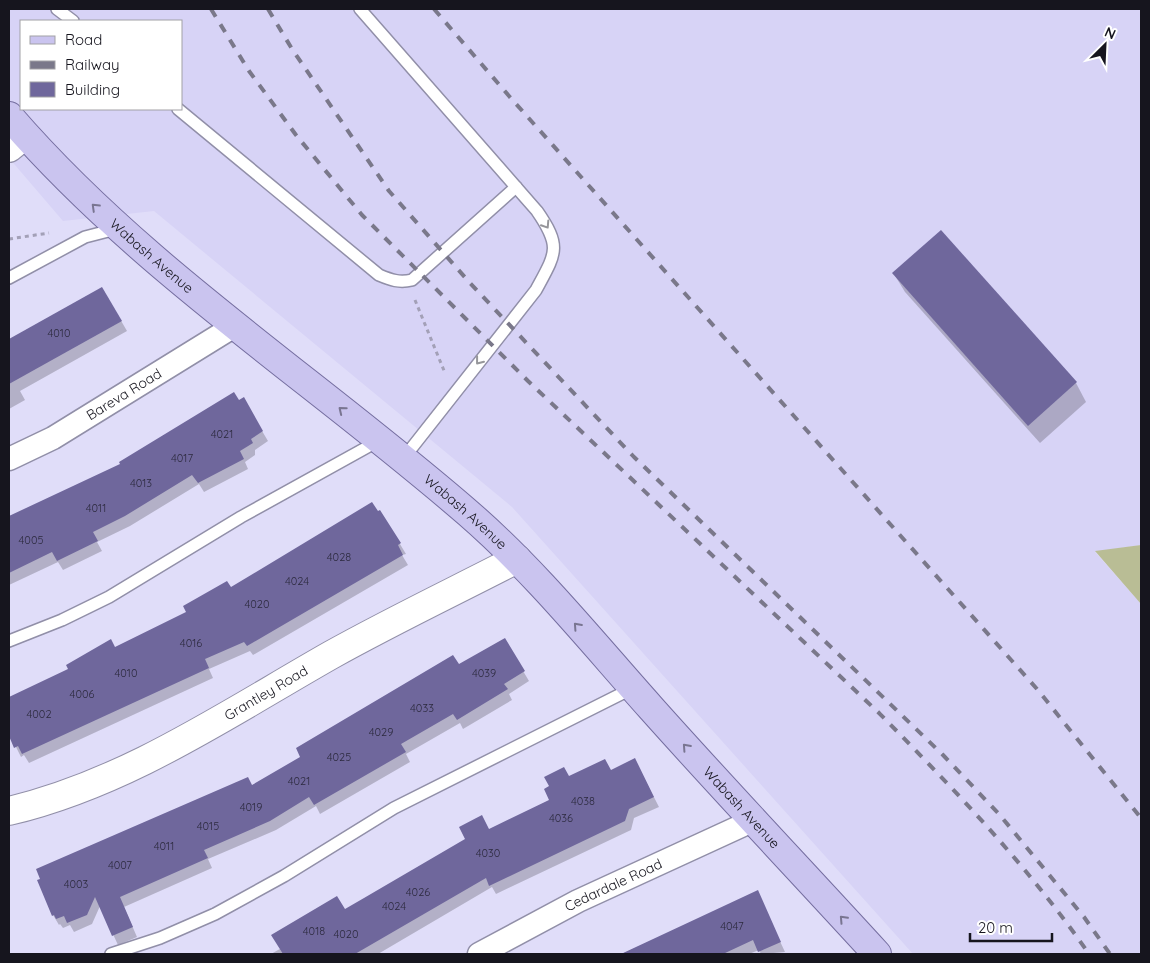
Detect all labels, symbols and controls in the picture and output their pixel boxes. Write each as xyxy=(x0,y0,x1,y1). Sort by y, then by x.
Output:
legend xyxy=(20,20,182,110)
north arrow xyxy=(1080,20,1130,70)
text: N xyxy=(1102,23,1119,43)
text: Road xyxy=(65,30,102,49)
text: Railway xyxy=(65,55,120,74)
text: Building xyxy=(65,80,120,99)
one-way arrow xyxy=(91,204,100,213)
street label: Wabash Avenue xyxy=(106,215,197,297)
one-way arrow xyxy=(540,220,550,229)
house number: 4010 xyxy=(48,326,70,340)
one-way arrow xyxy=(476,356,485,365)
street label: Bareva Road xyxy=(83,364,165,424)
one-way arrow xyxy=(339,407,348,415)
house number: 4021 xyxy=(211,427,233,441)
house number: 4017 xyxy=(171,451,193,465)
street label: Wabash Avenue xyxy=(420,470,511,553)
house number: 4013 xyxy=(130,476,152,490)
house number: 4011 xyxy=(86,501,106,515)
house number: 4005 xyxy=(19,533,43,547)
house number: 4028 xyxy=(327,550,351,564)
house number: 4024 xyxy=(285,574,309,588)
house number: 4020 xyxy=(245,597,269,611)
one-way arrow xyxy=(574,623,583,632)
house number: 4016 xyxy=(180,636,202,650)
street label: Grantley Road xyxy=(221,661,311,724)
house number: 4010 xyxy=(115,666,137,680)
house number: 4039 xyxy=(472,666,496,680)
house number: 4006 xyxy=(70,687,94,701)
house number: 4033 xyxy=(410,701,434,715)
house number: 4002 xyxy=(27,707,51,721)
house number: 4029 xyxy=(369,725,393,739)
one-way arrow xyxy=(683,744,692,753)
house number: 4025 xyxy=(327,750,351,764)
street label: Wabash Avenue xyxy=(699,763,784,852)
house number: 4021 xyxy=(288,774,310,788)
house number: 4038 xyxy=(571,794,595,808)
house number: 4019 xyxy=(240,800,262,814)
house number: 4036 xyxy=(549,811,573,825)
house number: 4015 xyxy=(197,819,219,833)
house number: 4011 xyxy=(154,839,174,853)
house number: 4030 xyxy=(476,846,500,860)
street label: Cedardale Road xyxy=(561,855,665,916)
house number: 4007 xyxy=(108,858,132,872)
house number: 4003 xyxy=(64,877,89,891)
house number: 4026 xyxy=(406,885,430,899)
house number: 4024 xyxy=(382,899,406,913)
scale bar xyxy=(970,910,1052,942)
one-way arrow xyxy=(840,915,849,924)
text: 20 m xyxy=(978,918,1013,937)
house number: 4047 xyxy=(720,919,744,933)
house number: 4018 xyxy=(303,924,325,938)
house number: 4020 xyxy=(334,927,358,941)

